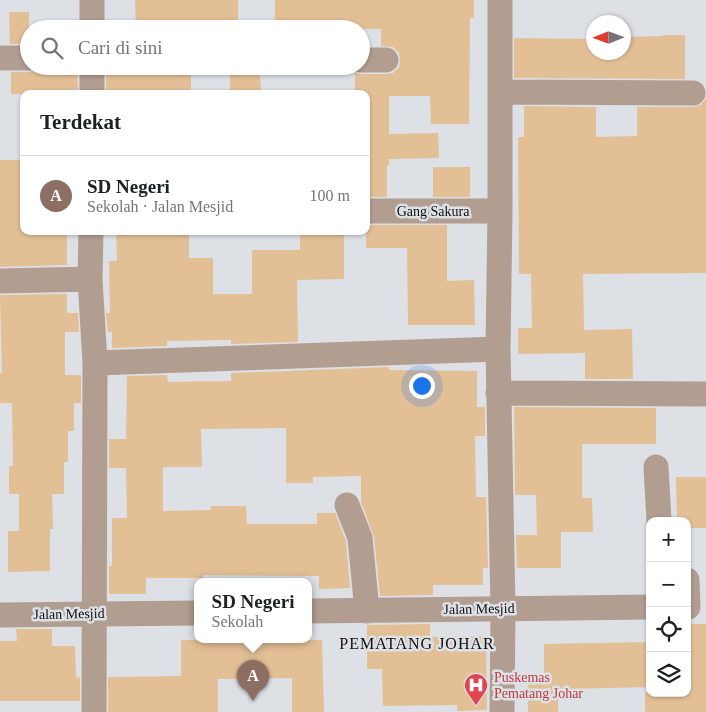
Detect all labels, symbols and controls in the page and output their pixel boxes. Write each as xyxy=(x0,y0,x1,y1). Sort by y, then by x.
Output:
north arrow xyxy=(586,15,631,60)
search box xyxy=(20,20,370,75)
icon: search xyxy=(38,34,66,62)
text: Cari di sini xyxy=(78,37,162,58)
text: Terdekat xyxy=(40,110,121,134)
text: SD Negeri xyxy=(87,176,170,197)
text: A xyxy=(50,187,62,204)
text: 100 m xyxy=(310,187,350,204)
text: Sekolah · Jalan Mesjid xyxy=(87,198,233,215)
street label: Gang Sakura xyxy=(397,204,470,219)
your location xyxy=(409,373,435,399)
map controls xyxy=(646,517,691,697)
button: + xyxy=(646,517,691,562)
button: − xyxy=(646,562,691,607)
popup xyxy=(194,578,312,643)
text: SD Negeri xyxy=(212,591,294,612)
street label: Jalan Mesjid xyxy=(443,601,515,617)
street label: Jalan Mesjid xyxy=(33,606,105,622)
button: locate xyxy=(646,607,691,652)
text: Sekolah xyxy=(212,613,263,630)
district label: PEMATANG JOHAR xyxy=(339,635,495,652)
button: layers xyxy=(646,652,691,697)
pin: A xyxy=(237,660,269,701)
place label: Puskemas Pematang Johar xyxy=(494,670,583,701)
hospital icon: Puskemas Pematang Johar xyxy=(463,672,489,706)

